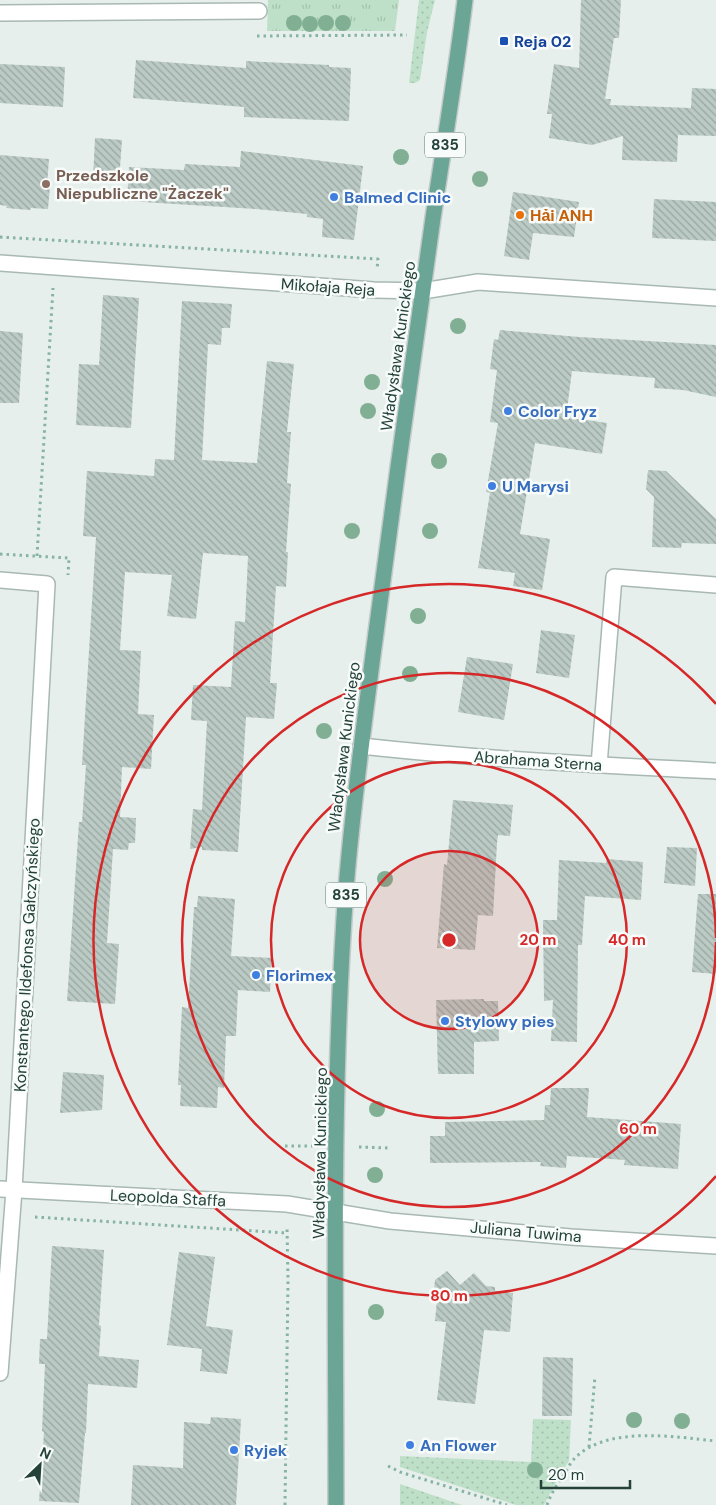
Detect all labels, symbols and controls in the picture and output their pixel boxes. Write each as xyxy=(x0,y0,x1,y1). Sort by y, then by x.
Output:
place label: Reja 02 xyxy=(514,31,571,52)
marker: Reja 02 xyxy=(498,35,510,47)
road number: 835 xyxy=(425,132,465,158)
place label: Przedszkole Niepubliczne "Żaczek" xyxy=(56,165,229,204)
marker: Przedszkole Niepubliczne "Żaczek" xyxy=(40,178,52,190)
place label: Balmed Clinic xyxy=(344,187,451,208)
marker: Balmed Clinic xyxy=(328,191,340,203)
place label: Hải ANH xyxy=(530,205,593,226)
marker: Hải ANH xyxy=(514,209,526,221)
street label: Władysława Kunickiego xyxy=(376,260,420,432)
street label: Mikołaja Reja xyxy=(280,273,376,301)
place label: Color Fryz xyxy=(518,401,597,422)
marker: Color Fryz xyxy=(502,405,514,417)
place label: U Marysi xyxy=(502,476,569,497)
marker: U Marysi xyxy=(486,480,498,492)
street label: Władysława Kunickiego xyxy=(323,661,365,833)
street label: Abrahama Sterna xyxy=(473,746,603,776)
street label: Konstantego Ildefonsa Gałczyńskiego xyxy=(9,817,45,1093)
road number: 835 xyxy=(326,882,366,908)
text: 20 m xyxy=(520,930,556,950)
text: 40 m xyxy=(608,930,646,950)
centre of rings xyxy=(440,931,458,949)
place label: Florimex xyxy=(266,965,333,986)
marker: Florimex xyxy=(250,969,262,981)
place label: Stylowy pies xyxy=(455,1011,555,1032)
marker: Stylowy pies xyxy=(439,1015,451,1027)
street label: Władysława Kunickiego xyxy=(308,1067,332,1239)
text: 60 m xyxy=(619,1119,657,1139)
street label: Leopolda Staffa xyxy=(109,1184,227,1212)
street label: Juliana Tuwima xyxy=(469,1217,583,1247)
text: 80 m xyxy=(430,1286,468,1306)
place label: An Flower xyxy=(420,1435,497,1456)
marker: An Flower xyxy=(404,1439,416,1451)
north arrow xyxy=(15,1440,65,1490)
place label: Ryjek xyxy=(244,1440,288,1461)
text: N xyxy=(37,1443,54,1464)
marker: Ryjek xyxy=(228,1444,240,1456)
scale bar xyxy=(541,1458,630,1490)
text: 20 m xyxy=(548,1465,584,1485)

